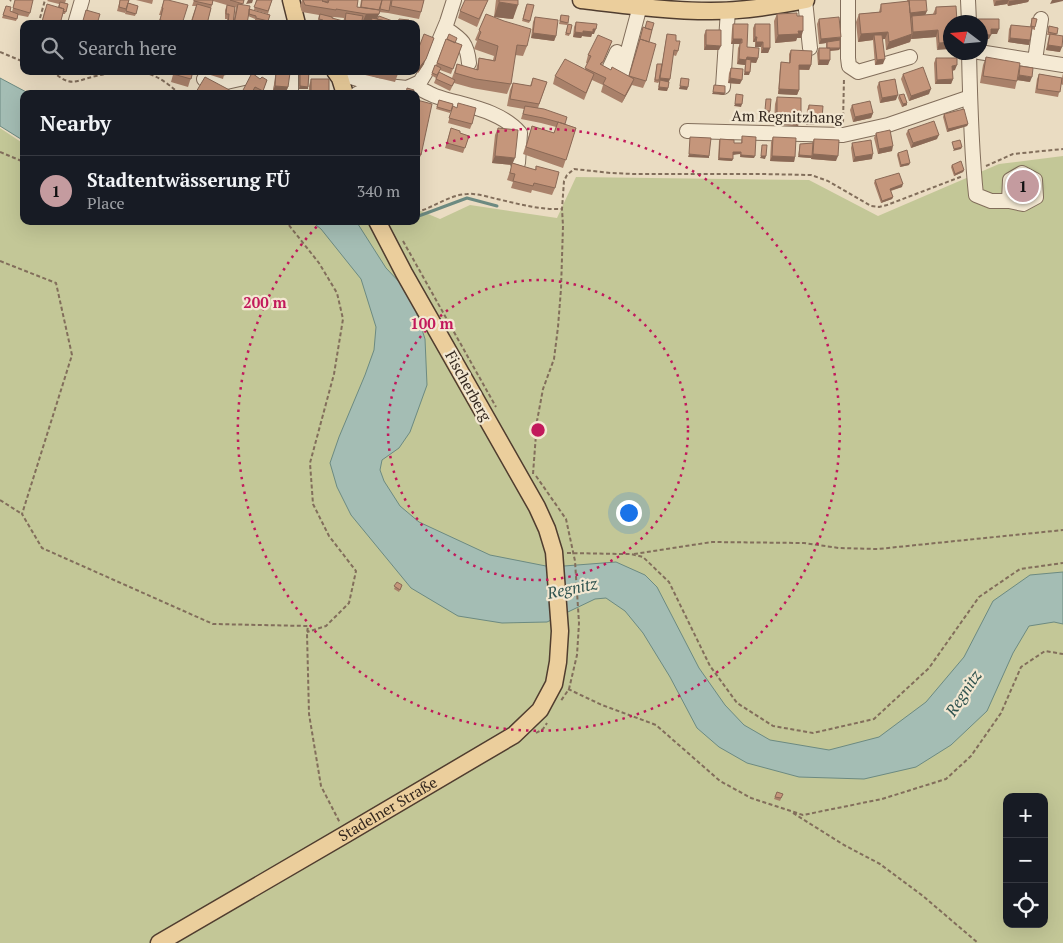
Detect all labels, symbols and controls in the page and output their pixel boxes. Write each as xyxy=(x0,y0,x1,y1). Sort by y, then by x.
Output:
north arrow xyxy=(943,15,988,60)
search box xyxy=(20,20,420,75)
icon: search xyxy=(38,34,66,62)
text: Search here xyxy=(78,35,177,60)
street label: Am Regnitzhang xyxy=(731,105,844,127)
text: Nearby xyxy=(40,109,111,137)
text: Stadtentwässerung FÜ xyxy=(87,167,290,192)
pin: 1 xyxy=(1007,167,1039,205)
text: 1 xyxy=(51,180,61,202)
text: 340 m xyxy=(357,180,400,202)
text: Place xyxy=(87,192,125,214)
text: 200 m xyxy=(243,292,287,312)
text: 100 m xyxy=(410,313,454,333)
street label: Fischerberg xyxy=(441,347,497,425)
centre of rings xyxy=(529,421,547,439)
your location xyxy=(616,500,642,526)
water label: Regnitz xyxy=(544,572,600,604)
water label: Regnitz xyxy=(939,665,987,721)
street label: Stadelner Straße xyxy=(334,772,440,845)
map controls xyxy=(1003,793,1048,928)
button: + xyxy=(1003,793,1048,838)
button: − xyxy=(1003,838,1048,883)
button: locate xyxy=(1003,883,1048,928)

